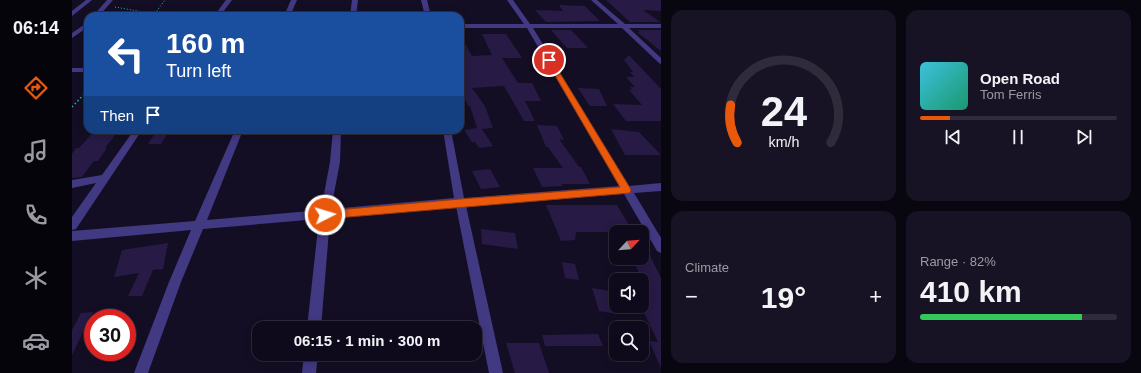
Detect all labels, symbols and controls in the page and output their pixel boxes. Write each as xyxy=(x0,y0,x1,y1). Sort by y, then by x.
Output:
text: 06:14 xyxy=(13,18,59,38)
icon: left xyxy=(100,28,152,80)
text: 160 m xyxy=(166,28,245,59)
pin xyxy=(532,43,566,77)
icon: arrive xyxy=(538,49,560,71)
text: Turn left xyxy=(166,61,231,81)
text: Open Road xyxy=(980,70,1060,87)
icon: directions xyxy=(22,74,50,102)
text: Tom Ferris xyxy=(980,87,1041,102)
text: 24 xyxy=(760,88,807,135)
icon: arrive xyxy=(142,104,164,126)
text: Then xyxy=(100,107,134,124)
icon: previous xyxy=(942,126,964,148)
icon: pause xyxy=(1007,126,1029,148)
icon: next xyxy=(1073,126,1095,148)
text: km/h xyxy=(768,134,799,150)
icon: music xyxy=(22,137,50,165)
position arrow xyxy=(304,194,346,236)
icon: phone xyxy=(22,201,50,229)
north arrow xyxy=(609,225,649,265)
map controls xyxy=(609,225,649,361)
text: Range · 82% xyxy=(920,254,996,269)
text: Climate xyxy=(685,260,729,275)
icon: climate xyxy=(22,264,50,292)
button: sound xyxy=(609,273,649,313)
text: 410 km xyxy=(920,275,1022,308)
text: 19° xyxy=(761,281,806,314)
text: − xyxy=(685,284,698,309)
text: + xyxy=(869,284,882,309)
speed limit sign: 30 xyxy=(84,309,136,361)
button: search xyxy=(609,321,649,361)
icon: car xyxy=(22,327,50,355)
text: 06:15 · 1 min · 300 m xyxy=(294,332,440,349)

